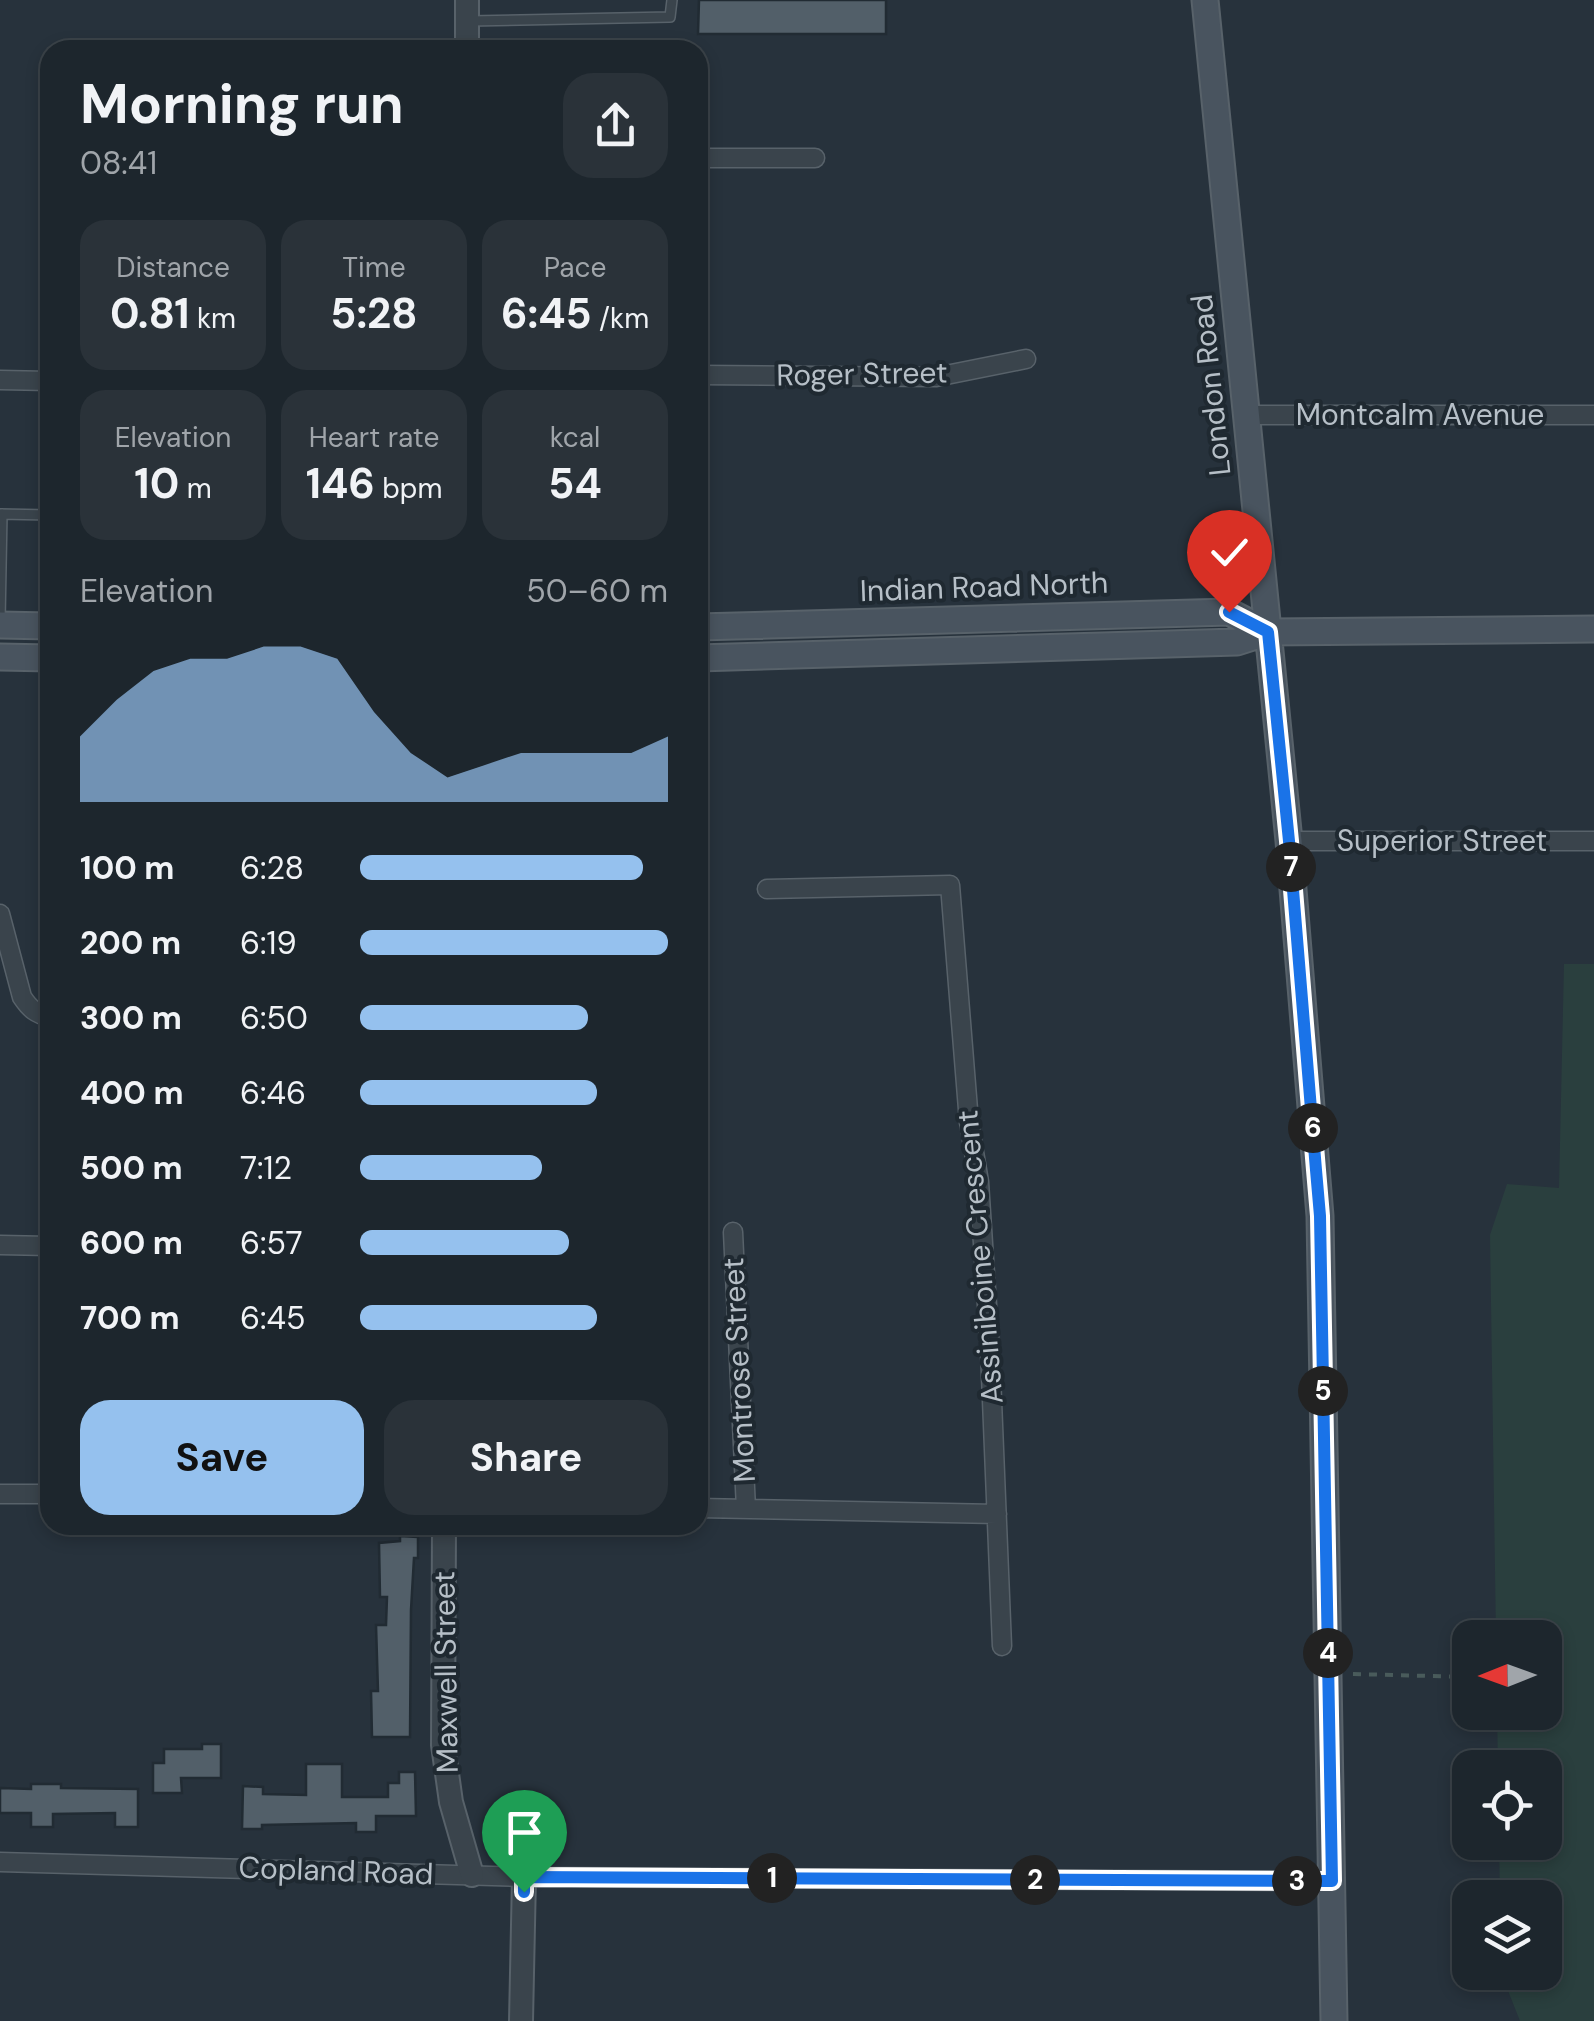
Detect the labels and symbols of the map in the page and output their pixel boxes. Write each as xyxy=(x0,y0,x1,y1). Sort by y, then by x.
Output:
street label: London Road xyxy=(1182,293,1239,478)
street label: Roger Street xyxy=(776,353,948,394)
street label: Montcalm Avenue xyxy=(1296,395,1544,434)
pin xyxy=(1187,510,1272,613)
street label: Indian Road North xyxy=(859,563,1109,610)
street label: Superior Street xyxy=(1337,821,1547,860)
pin: 7 xyxy=(1266,842,1316,892)
pin: 6 xyxy=(1288,1103,1338,1153)
street label: Assiniboine Crescent xyxy=(947,1108,1012,1406)
street label: Montrose Street xyxy=(713,1256,764,1484)
pin: 5 xyxy=(1298,1366,1348,1416)
street label: Maxwell Street xyxy=(424,1571,467,1773)
north arrow xyxy=(1452,1620,1562,1730)
pin: 4 xyxy=(1303,1628,1353,1678)
pin xyxy=(482,1790,567,1893)
street label: Copland Road xyxy=(238,1848,434,1893)
pin: 1 xyxy=(747,1853,797,1903)
pin: 2 xyxy=(1010,1855,1060,1905)
pin: 3 xyxy=(1272,1856,1322,1906)

